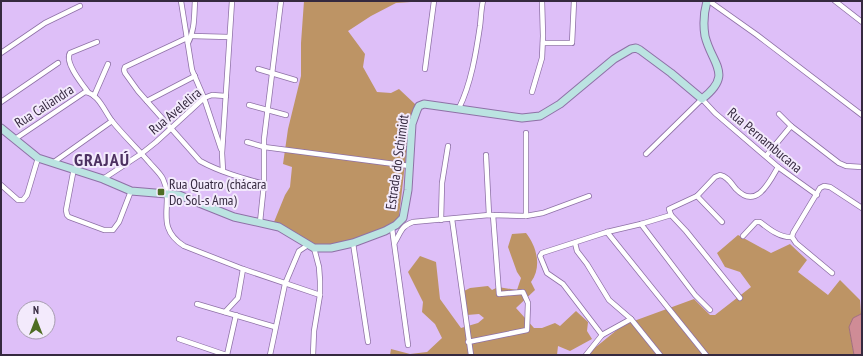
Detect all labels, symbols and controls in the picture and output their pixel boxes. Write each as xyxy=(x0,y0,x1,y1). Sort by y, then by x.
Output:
street label: Rua Caliandra xyxy=(11,80,77,132)
street label: Rua Avelelira xyxy=(145,84,205,138)
street label: Rua Pernambucana xyxy=(724,103,806,177)
street label: Estrada do Schimidt xyxy=(381,113,413,211)
district label: GRAJAÚ xyxy=(74,148,130,171)
place label: Rua Quatro (chácara Do Sol-s Ama) xyxy=(169,175,266,209)
marker: Rua Quatro (chácara Do Sol-s Ama) xyxy=(156,187,166,197)
north arrow xyxy=(16,300,56,340)
text: N xyxy=(33,303,39,317)

